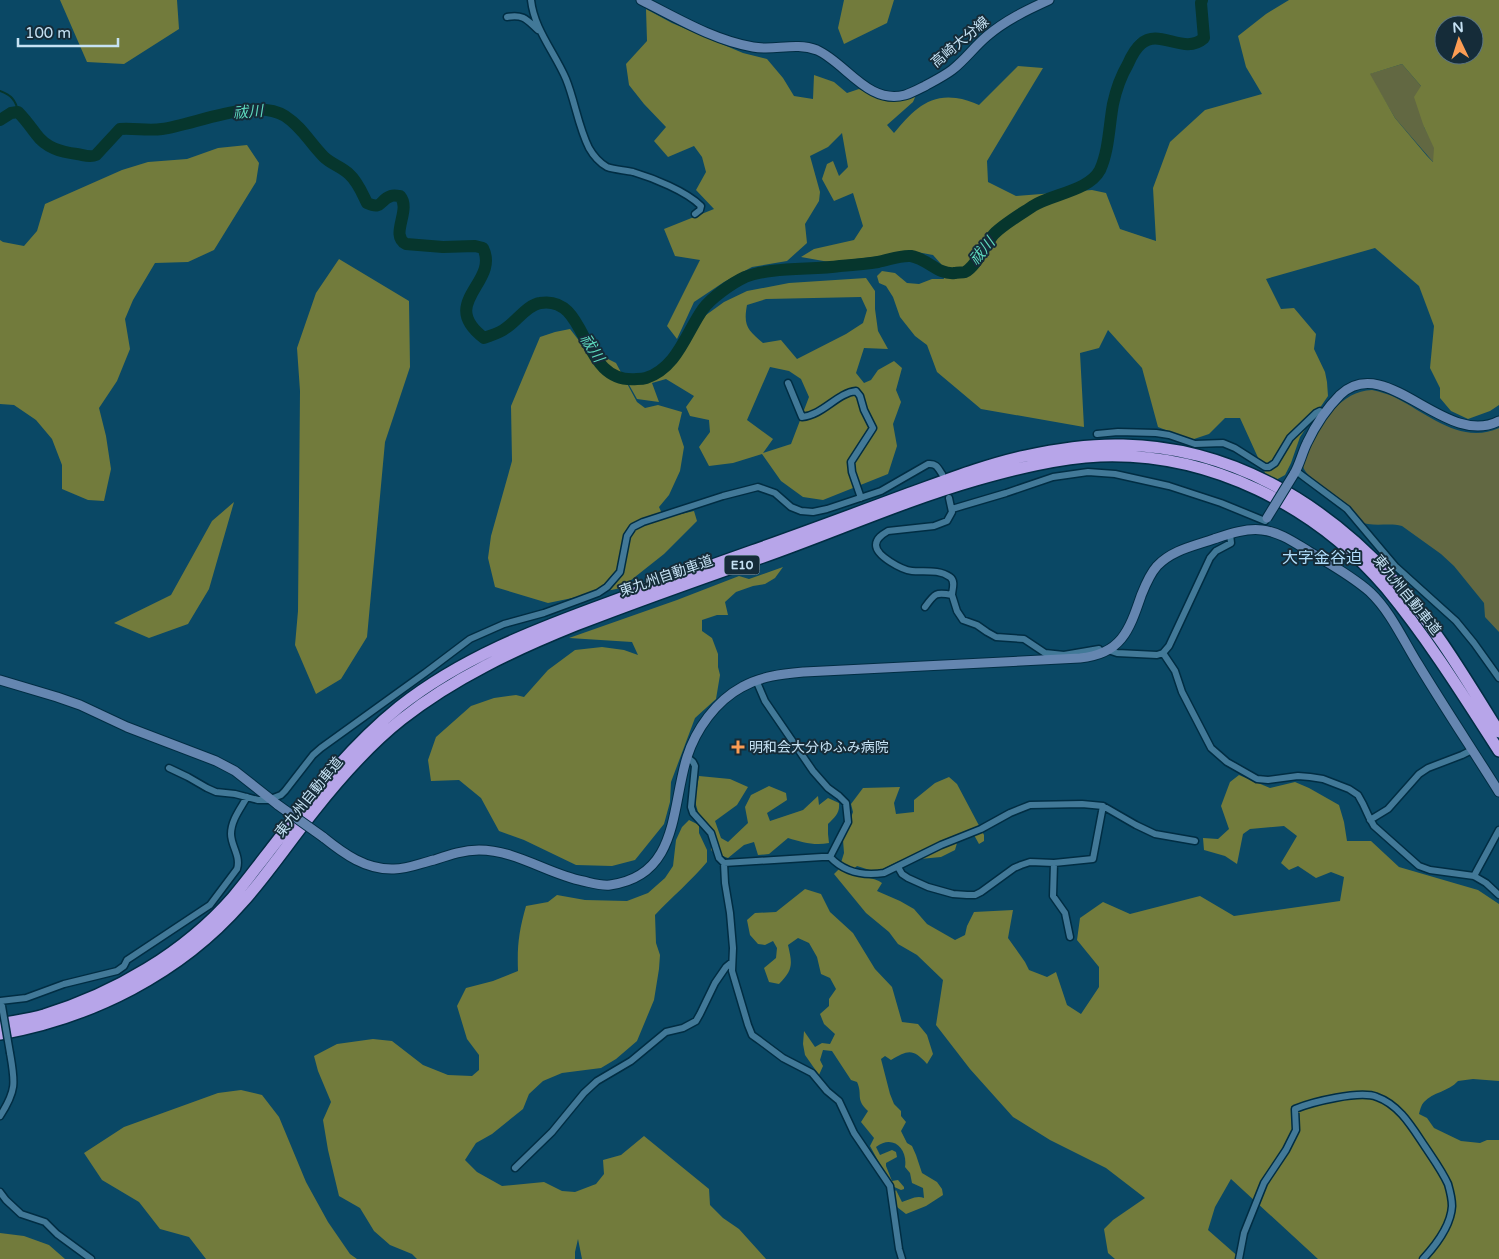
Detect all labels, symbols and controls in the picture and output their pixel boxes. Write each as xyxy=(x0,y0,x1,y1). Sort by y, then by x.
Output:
street label: 高崎大分線 xyxy=(928,13,992,71)
scale bar xyxy=(18,15,118,47)
north arrow xyxy=(1434,15,1484,65)
text: N xyxy=(1452,19,1464,36)
text: 100 m xyxy=(25,24,71,42)
water label: 祓川 xyxy=(232,102,266,122)
water label: 祓川 xyxy=(965,232,1000,268)
water label: 祓川 xyxy=(576,331,609,367)
district label: 大字金谷迫 xyxy=(1282,548,1362,568)
street label: 東九州自動車道 xyxy=(617,552,715,600)
street label: 東九州自動車道 xyxy=(1370,552,1444,638)
road number: E10 xyxy=(724,556,760,574)
place label: 明和会大分ゆふみ病院 xyxy=(749,739,889,756)
marker: 明和会大分ゆふみ病院 xyxy=(731,740,745,754)
street label: 東九州自動車道 xyxy=(272,754,346,840)

